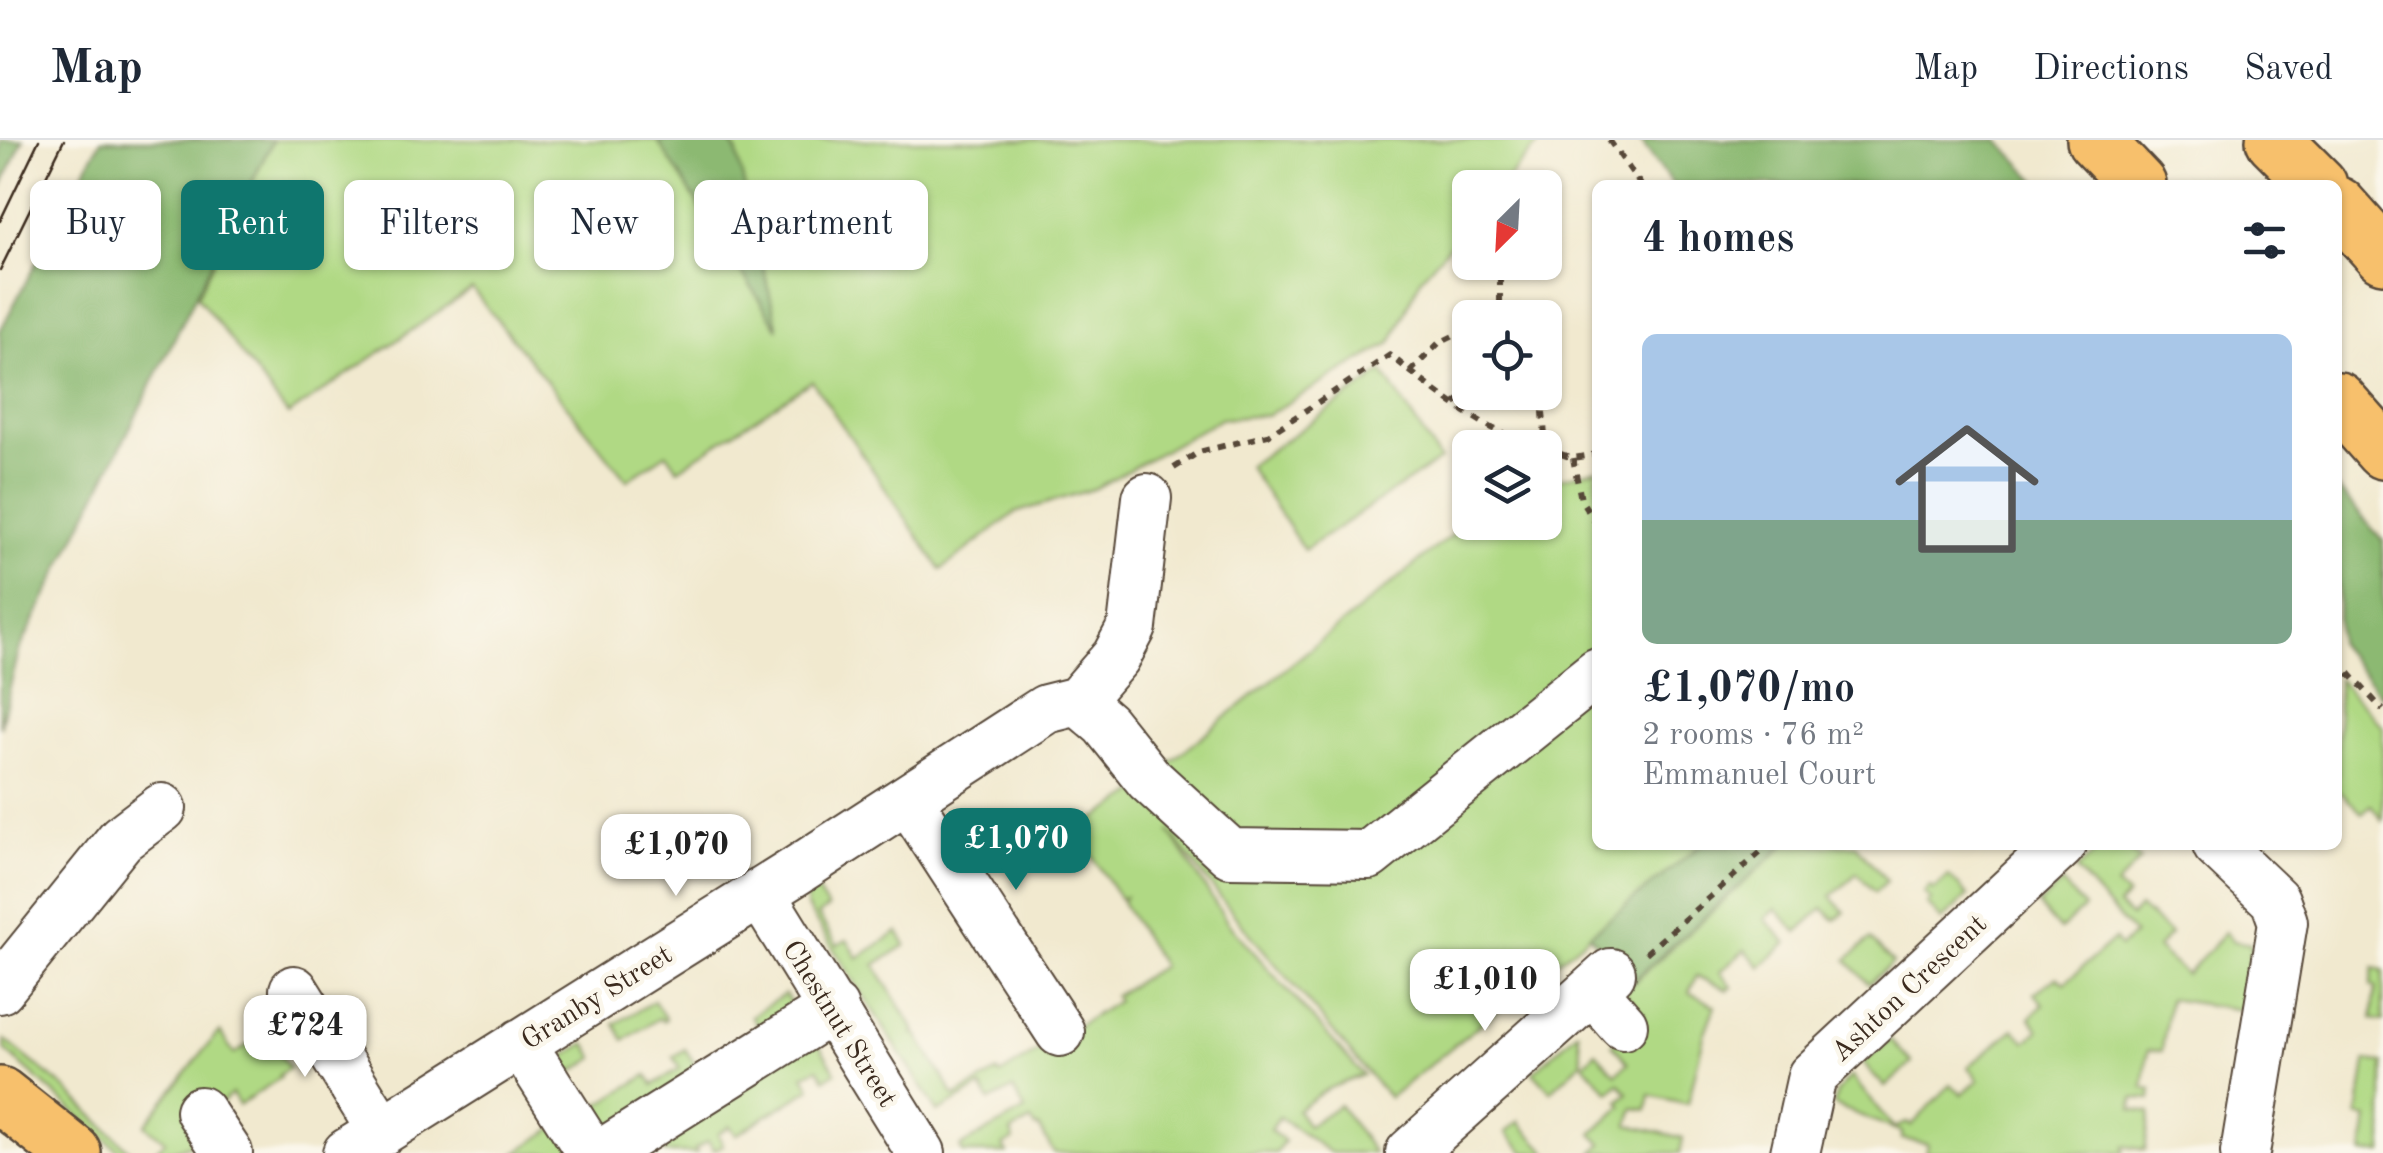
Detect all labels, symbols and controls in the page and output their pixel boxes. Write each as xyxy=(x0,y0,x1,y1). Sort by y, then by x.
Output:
text: Map xyxy=(50,45,143,93)
text: Map xyxy=(1913,52,1978,87)
text: Directions xyxy=(2033,52,2189,87)
text: Saved xyxy=(2244,52,2333,87)
north arrow xyxy=(1452,170,1562,280)
map controls xyxy=(1452,170,1562,540)
chip: Buy xyxy=(30,180,161,270)
chip: Rent xyxy=(181,180,324,270)
chip: Filters xyxy=(344,180,514,270)
chip: New xyxy=(534,180,674,270)
chip: Apartment xyxy=(694,180,928,270)
icon: filters xyxy=(2237,213,2292,268)
text: 4 homes xyxy=(1642,219,1794,261)
button: locate xyxy=(1452,300,1562,410)
icon: home xyxy=(1877,399,2057,579)
button: layers xyxy=(1452,430,1562,540)
text: £1,070/mo xyxy=(1642,669,1855,711)
text: 2 rooms · 76 m² xyxy=(1642,720,1864,752)
text: Emmanuel Court xyxy=(1642,760,1876,792)
pin: £1,070 xyxy=(935,808,1097,893)
pin: £1,070 xyxy=(595,814,757,899)
text: £1,070 xyxy=(963,824,1069,856)
text: £1,070 xyxy=(623,830,729,862)
street label: Ashton Crescent xyxy=(1827,911,1993,1068)
street label: Chestnut Street xyxy=(776,936,901,1113)
street label: Granby Street xyxy=(517,941,678,1056)
pin: £1,010 xyxy=(1404,949,1566,1034)
text: £1,010 xyxy=(1432,965,1538,997)
pin: £724 xyxy=(246,995,364,1080)
text: £724 xyxy=(266,1011,344,1043)

